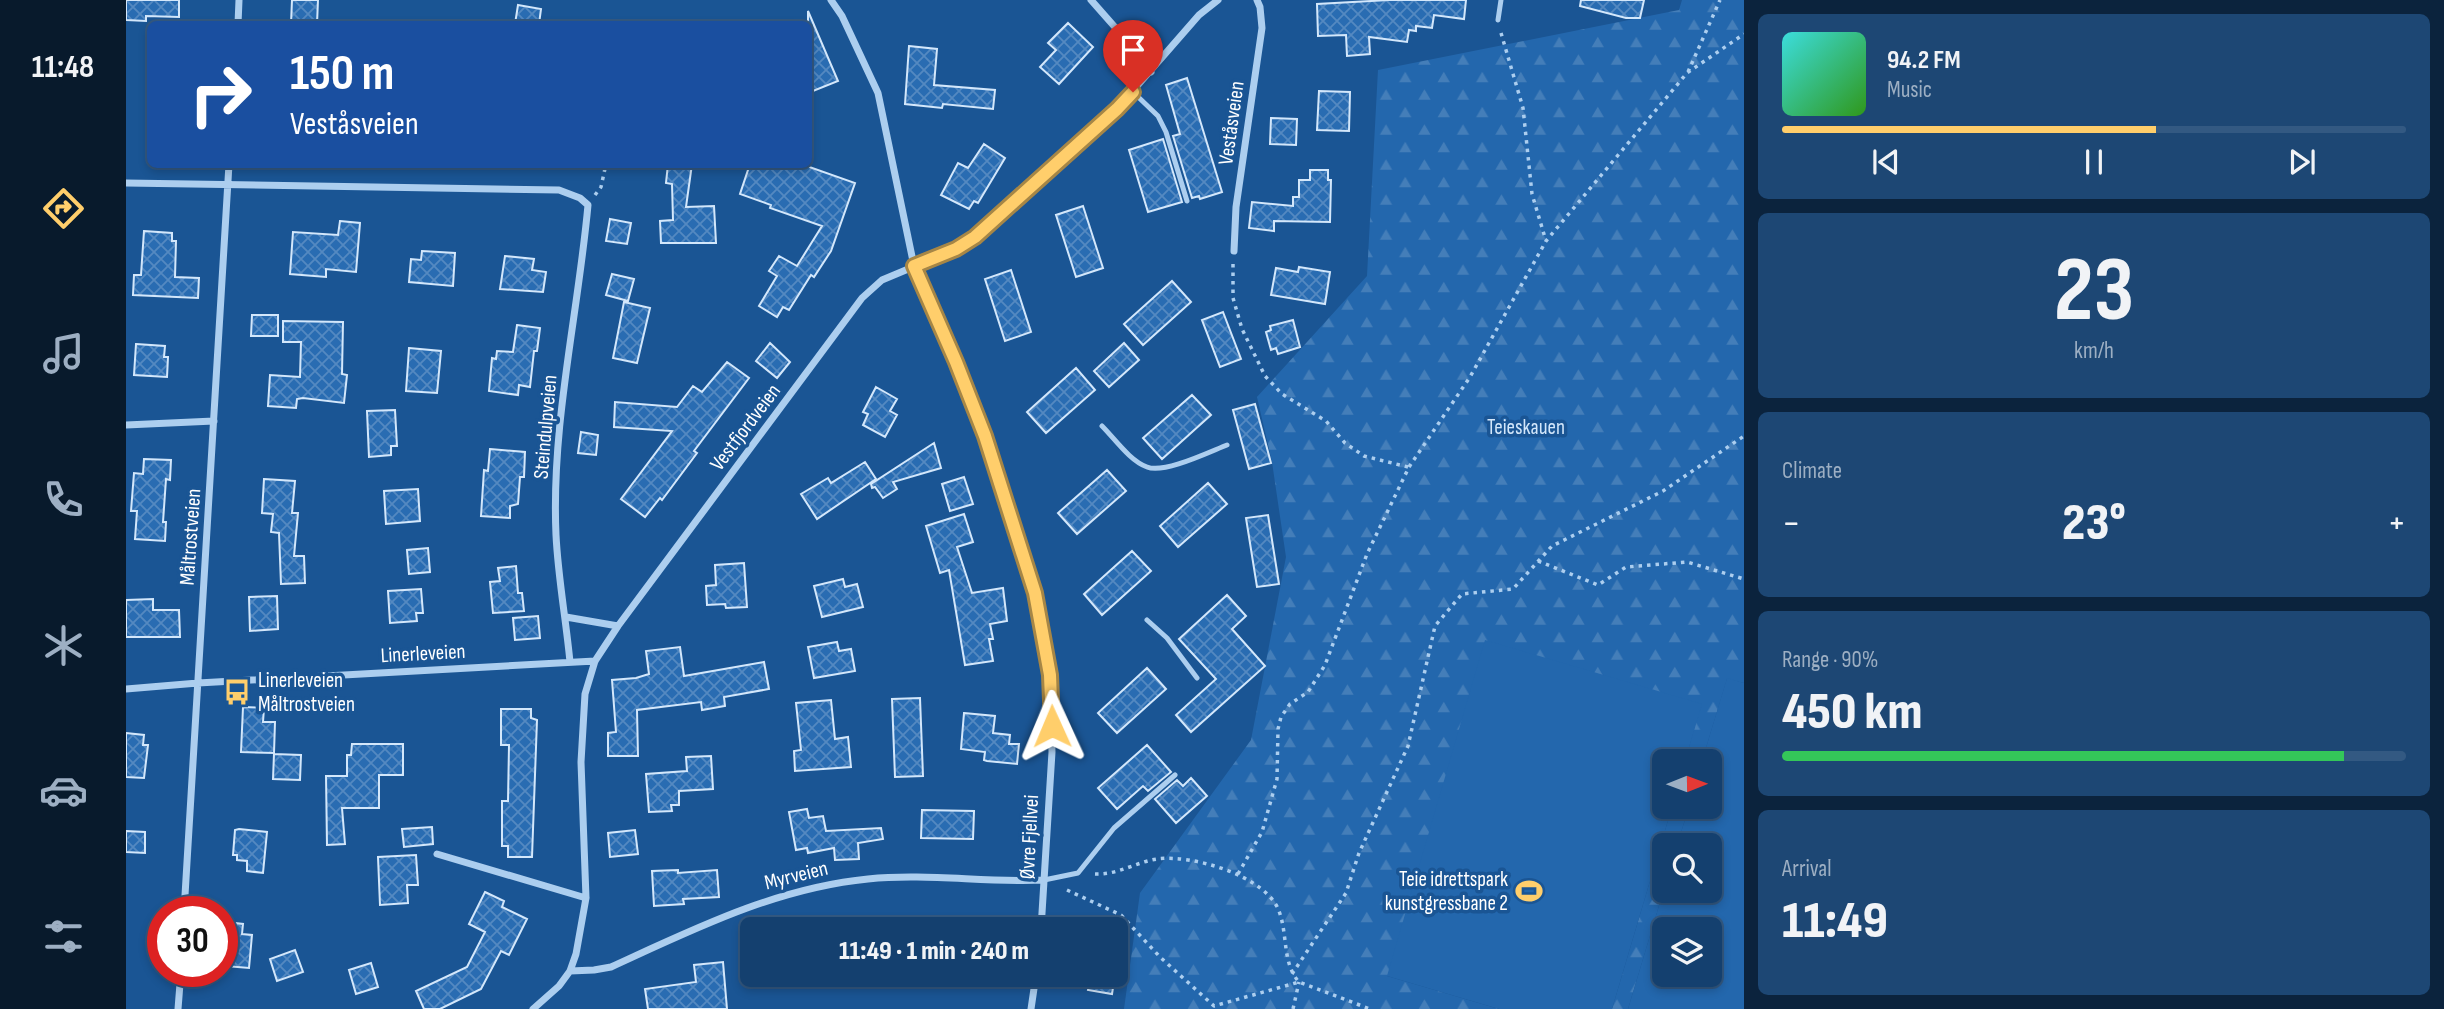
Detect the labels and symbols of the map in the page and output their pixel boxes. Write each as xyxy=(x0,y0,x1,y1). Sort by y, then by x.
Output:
pin xyxy=(1103,20,1163,92)
street label: Veståsveien xyxy=(1213,80,1250,167)
street label: Steindulpveien xyxy=(529,374,562,480)
street label: Vestfjordveien xyxy=(705,379,786,476)
park label: Teieskauen xyxy=(1487,415,1565,440)
street label: Måltrostveien xyxy=(175,488,206,586)
street label: Linerleveien xyxy=(380,639,466,668)
place label: Linerleveien Måltrostveien xyxy=(258,668,355,717)
bus stop icon: Linerleveien Måltrostveien xyxy=(222,677,252,707)
position arrow xyxy=(1015,689,1089,763)
north arrow xyxy=(1652,749,1722,819)
street label: Øvre Fjellvei xyxy=(1015,794,1044,880)
street label: Myrveien xyxy=(762,856,830,895)
place label: Teie idrettspark kunstgressbane 2 xyxy=(1385,867,1508,916)
sports icon: Teie idrettspark kunstgressbane 2 xyxy=(1514,876,1544,906)
speed limit sign: 30 xyxy=(147,896,238,987)

